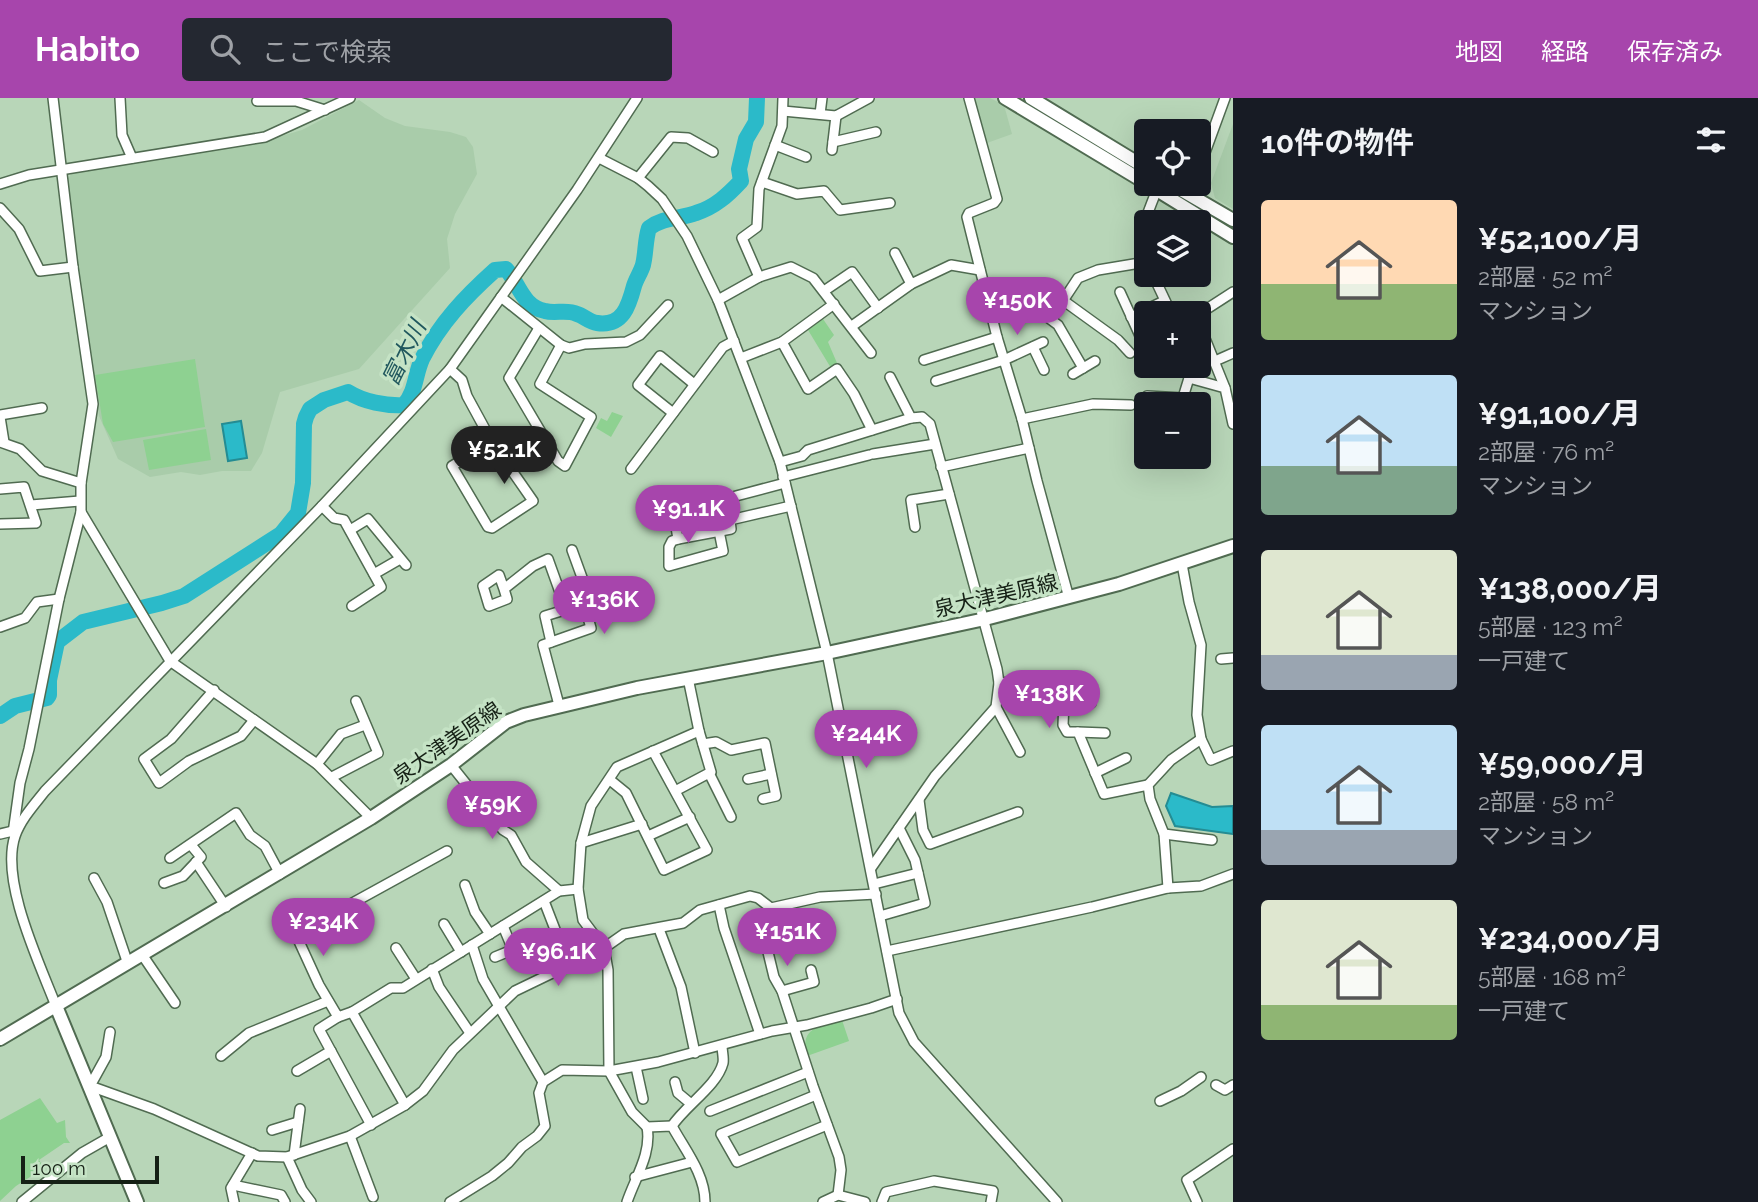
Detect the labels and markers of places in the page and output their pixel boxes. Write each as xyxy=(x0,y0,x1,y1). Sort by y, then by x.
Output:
pin: ¥150K xyxy=(968,278,1066,337)
pin: ¥52.1K xyxy=(447,426,561,486)
pin: ¥91.1K xyxy=(631,486,745,545)
pin: ¥136K xyxy=(555,576,653,636)
pin: ¥138K xyxy=(1000,670,1098,730)
pin: ¥244K xyxy=(817,710,915,770)
pin: ¥59K xyxy=(451,782,533,841)
pin: ¥234K xyxy=(274,898,372,958)
pin: ¥151K xyxy=(738,908,836,968)
pin: ¥96.1K xyxy=(501,928,615,988)

